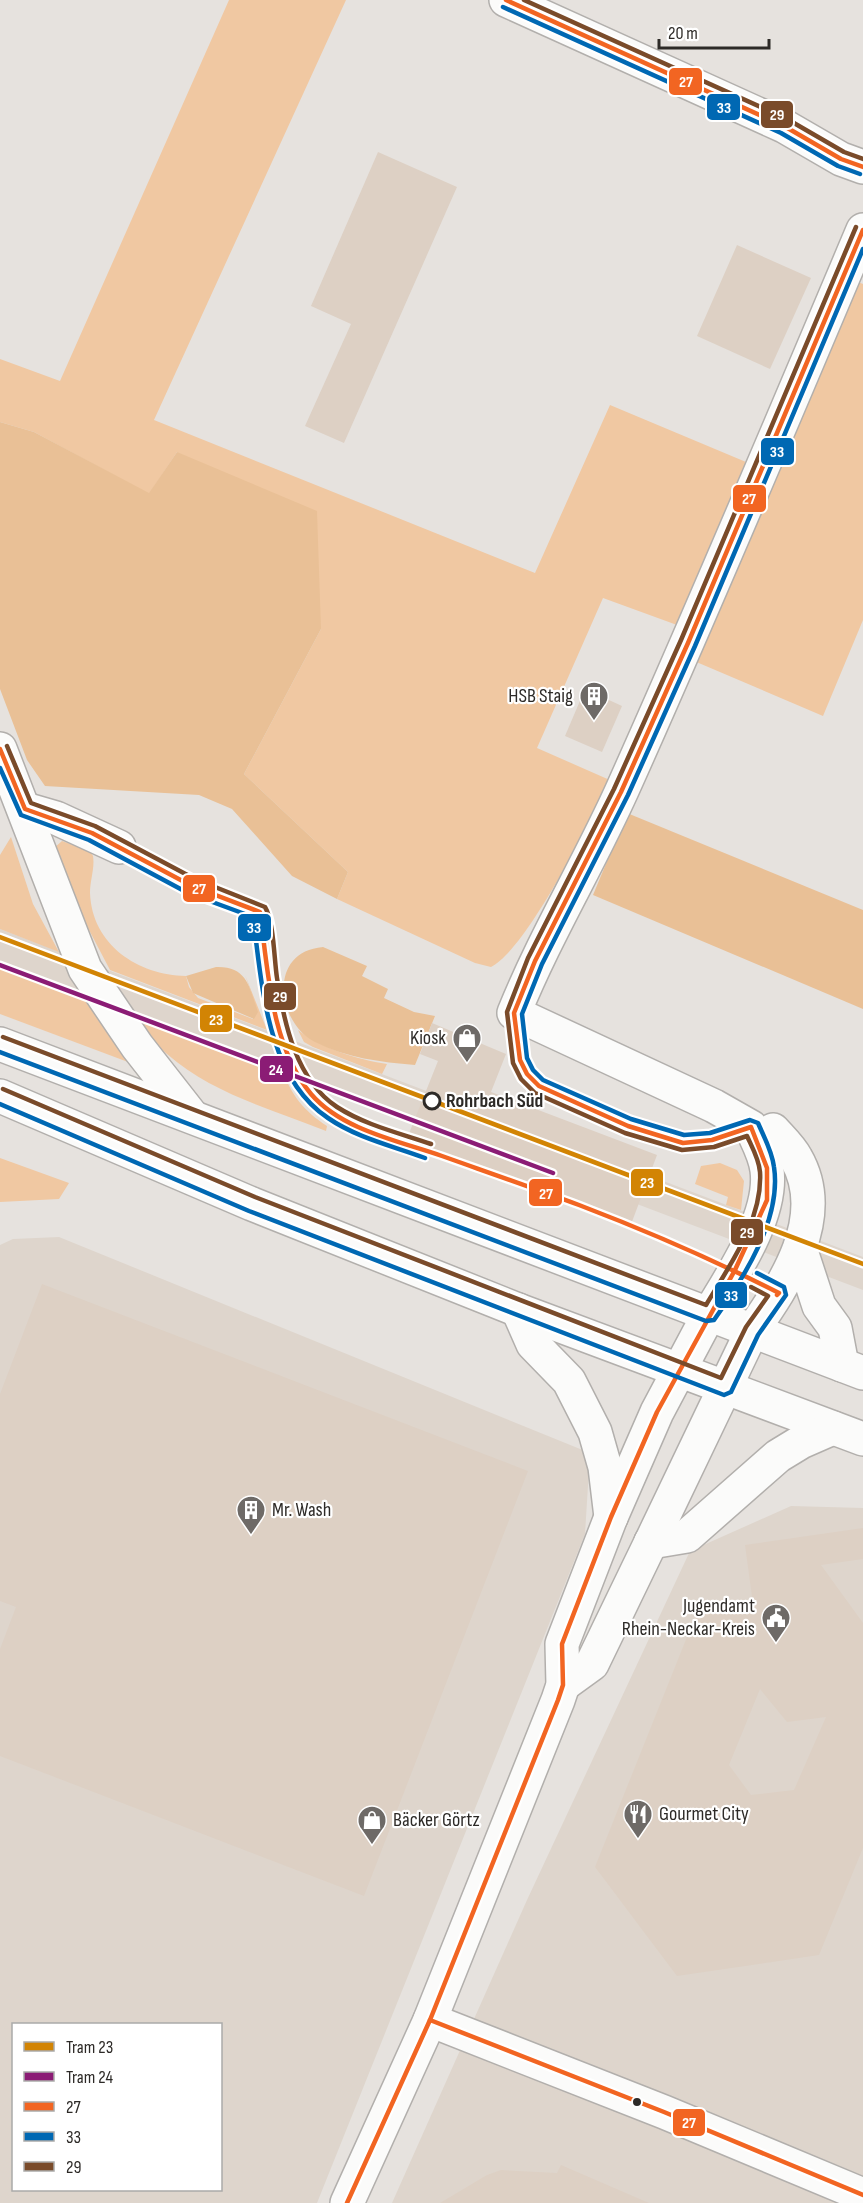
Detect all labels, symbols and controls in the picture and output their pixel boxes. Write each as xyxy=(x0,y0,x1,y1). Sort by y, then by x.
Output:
scale bar xyxy=(659,12,768,50)
text: 20 m xyxy=(668,23,698,44)
line badge: 27 xyxy=(668,67,703,96)
text: 27 xyxy=(679,73,693,92)
line badge: 33 xyxy=(706,93,741,121)
text: 33 xyxy=(717,99,731,118)
line badge: 29 xyxy=(760,100,794,129)
text: 29 xyxy=(770,106,784,125)
line badge: 33 xyxy=(760,437,795,466)
text: 33 xyxy=(770,443,784,462)
line badge: 27 xyxy=(732,484,767,513)
text: 27 xyxy=(742,490,756,509)
building icon: HSB Staig xyxy=(578,680,610,722)
place label: HSB Staig xyxy=(508,684,573,708)
line badge: 27 xyxy=(182,874,216,903)
text: 27 xyxy=(192,880,206,899)
line badge: 33 xyxy=(237,913,272,942)
text: 33 xyxy=(247,919,261,938)
line badge: 29 xyxy=(263,982,297,1011)
text: 29 xyxy=(273,988,287,1007)
line badge: 23 xyxy=(199,1004,233,1033)
text: 23 xyxy=(209,1011,223,1030)
shop icon: Kiosk xyxy=(451,1022,483,1064)
place label: Kiosk xyxy=(410,1026,446,1050)
line badge: 24 xyxy=(259,1055,294,1083)
text: 24 xyxy=(269,1061,284,1080)
place label: Rohrbach Süd xyxy=(446,1089,543,1113)
marker: Rohrbach Süd xyxy=(423,1092,441,1110)
line badge: 23 xyxy=(630,1168,664,1197)
text: 23 xyxy=(640,1174,654,1193)
line badge: 27 xyxy=(528,1178,563,1207)
text: 27 xyxy=(539,1185,553,1204)
line badge: 29 xyxy=(730,1218,764,1246)
text: 29 xyxy=(740,1224,754,1243)
line badge: 33 xyxy=(714,1281,748,1309)
text: 33 xyxy=(724,1287,738,1306)
building icon: Mr. Wash xyxy=(235,1494,267,1536)
place label: Mr. Wash xyxy=(272,1498,331,1522)
place label: Jugendamt Rhein-Neckar-Kreis xyxy=(622,1594,755,1641)
public building icon: Jugendamt Rhein-Neckar-Kreis xyxy=(760,1602,792,1644)
restaurant icon: Gourmet City xyxy=(622,1798,654,1840)
place label: Gourmet City xyxy=(659,1802,749,1826)
shop icon: Bäcker Görtz xyxy=(356,1804,388,1846)
place label: Bäcker Görtz xyxy=(393,1808,480,1832)
legend xyxy=(12,2023,222,2191)
text: Tram 23 xyxy=(66,2037,113,2058)
text: Tram 24 xyxy=(66,2067,114,2088)
unlabelled marker xyxy=(631,2096,643,2108)
text: 27 xyxy=(66,2097,81,2118)
line badge: 27 xyxy=(672,2108,706,2137)
text: 27 xyxy=(682,2114,696,2133)
text: 33 xyxy=(66,2127,81,2148)
text: 29 xyxy=(66,2157,81,2178)

